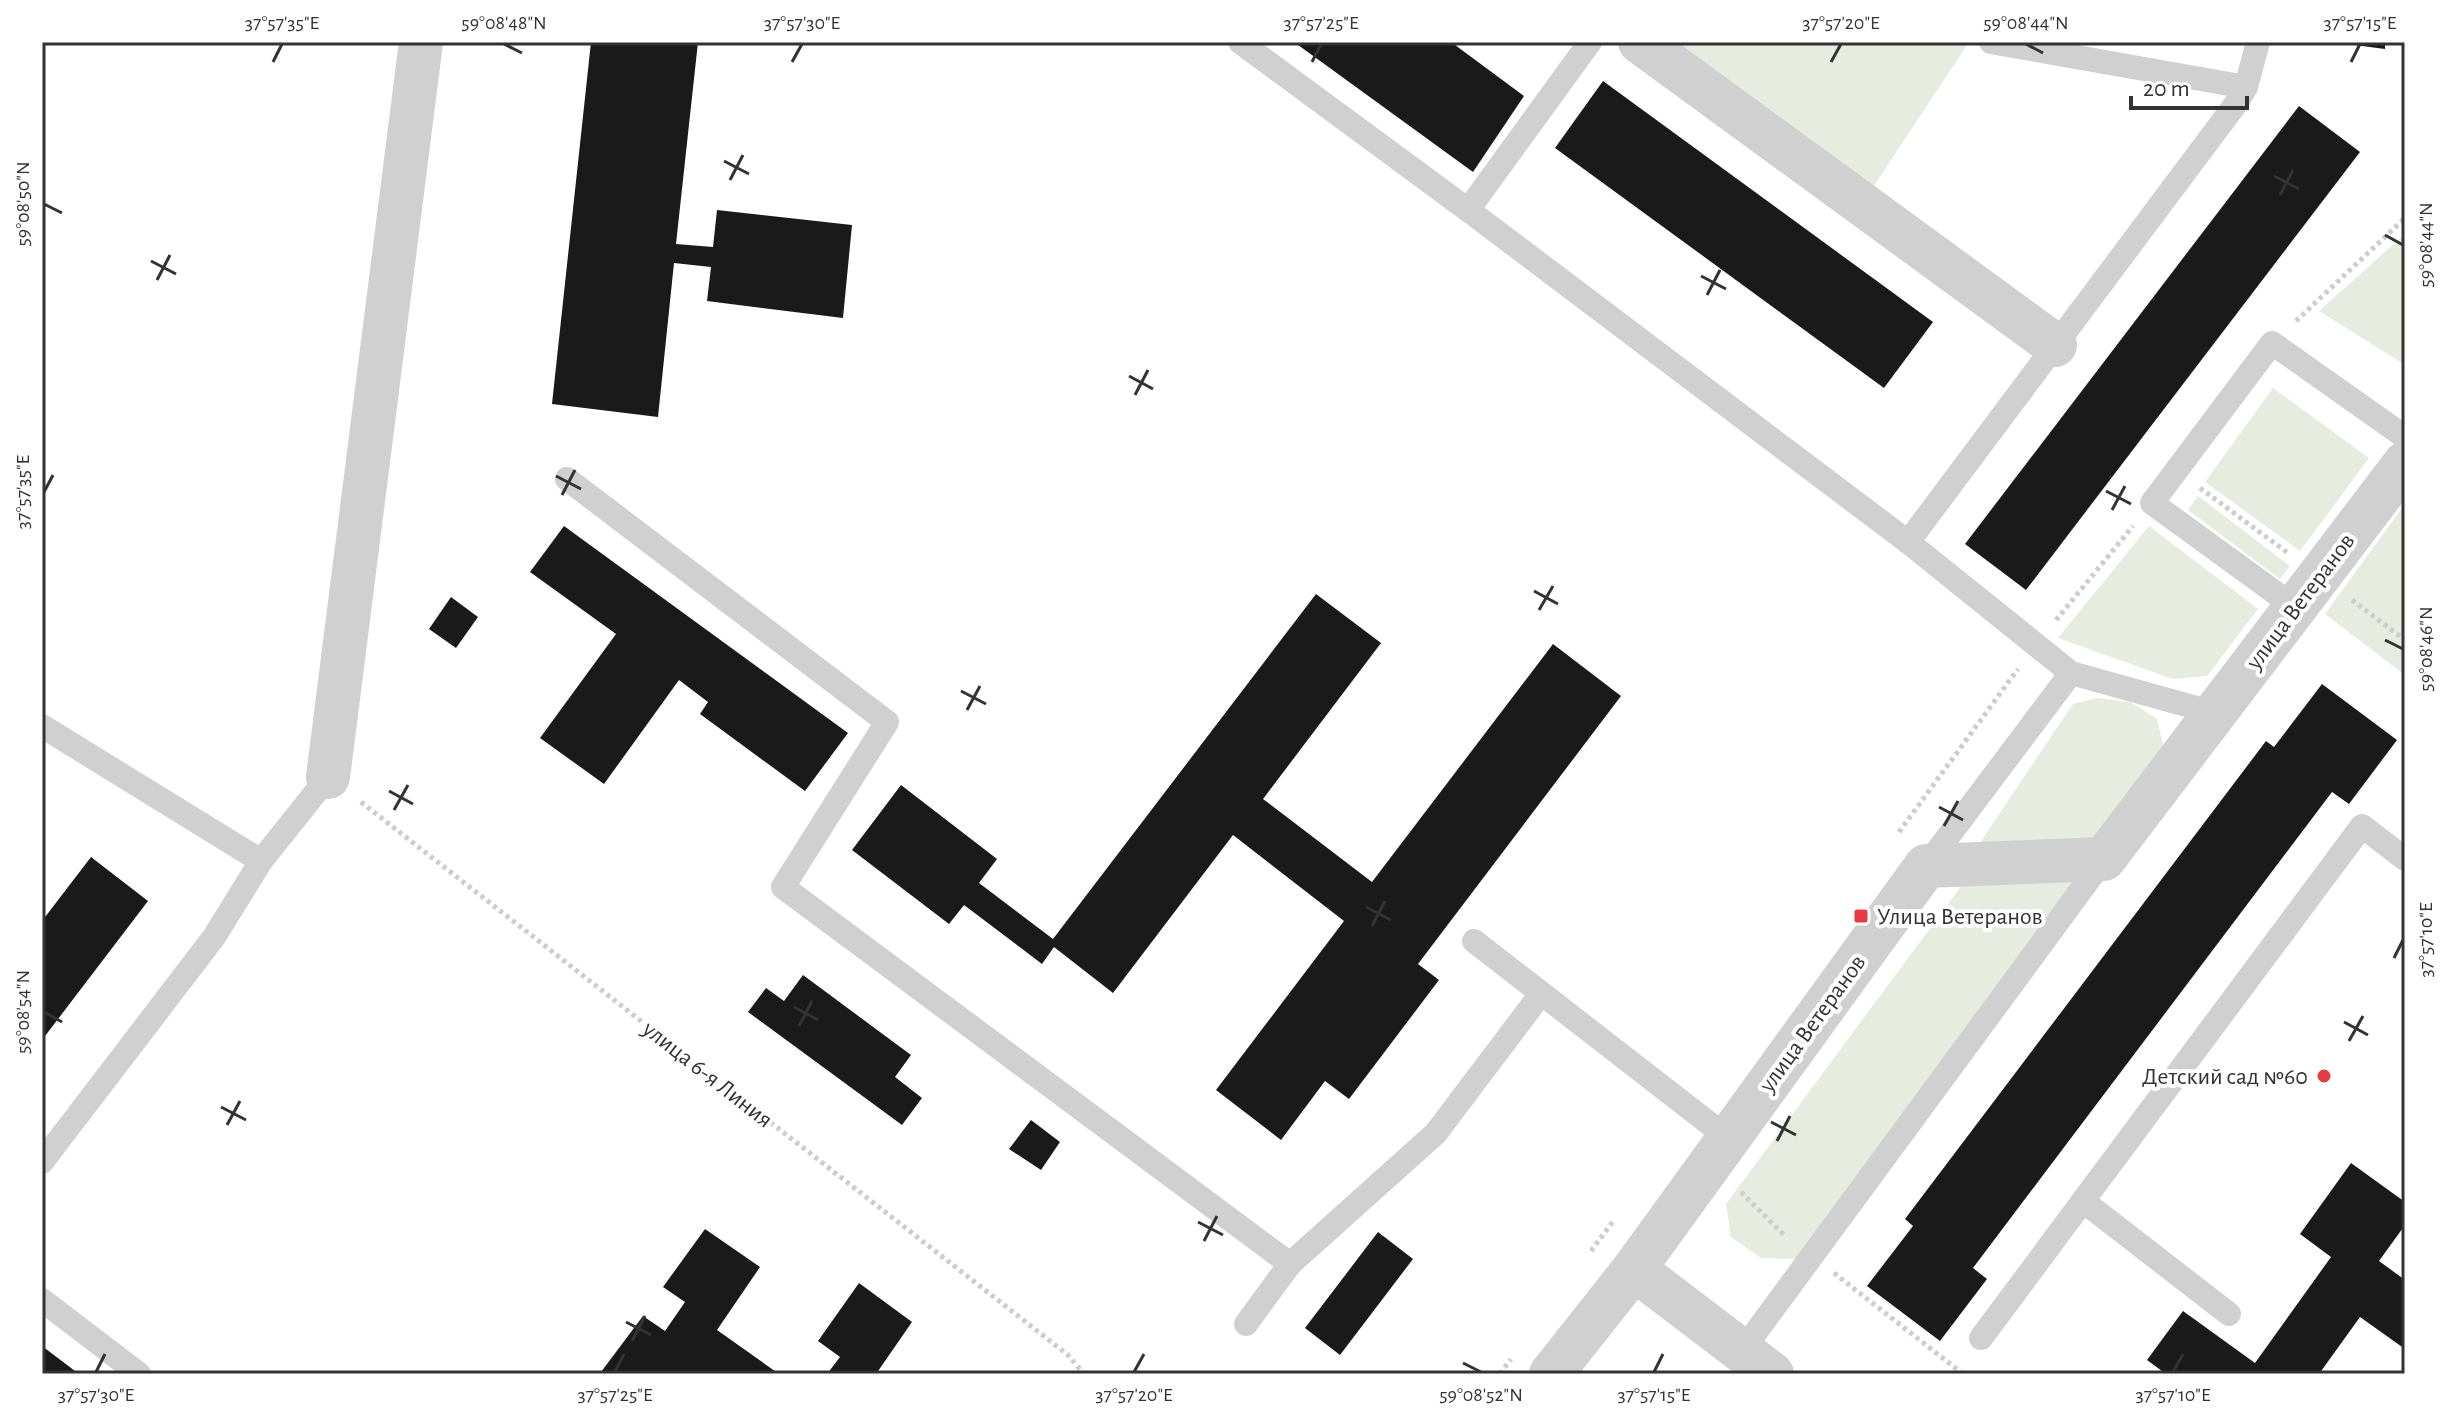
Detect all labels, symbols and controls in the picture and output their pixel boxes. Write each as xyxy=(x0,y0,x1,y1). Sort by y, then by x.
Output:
text: 37°57'35"E xyxy=(245,13,320,33)
text: 59°08'48"N xyxy=(461,13,547,33)
text: 37°57'30"E xyxy=(764,13,841,33)
text: 37°57'25"E xyxy=(1283,13,1359,33)
text: 37°57'20"E xyxy=(1802,13,1880,33)
text: 59°08'44"N xyxy=(1983,13,2069,33)
text: 37°57'15"E xyxy=(2324,13,2397,33)
scale bar xyxy=(2131,60,2247,110)
text: 20 m xyxy=(2143,77,2190,101)
text: 59°08'50"N xyxy=(13,161,33,247)
text: 59°08'44"N xyxy=(2416,202,2436,288)
text: 37°57'35"E xyxy=(13,454,33,529)
street label: улица Ветеранов xyxy=(2242,529,2359,675)
text: 59°08'46"N xyxy=(2416,606,2436,692)
text: 37°57'10"E xyxy=(2416,902,2436,978)
place label: Улица Ветеранов xyxy=(1877,905,2043,929)
marker: Улица Ветеранов xyxy=(1852,907,1870,925)
street label: улица Ветеранов xyxy=(1755,951,1870,1097)
text: 59°08'54"N xyxy=(13,970,33,1054)
street label: улица 6-я Линия xyxy=(637,1016,777,1133)
place label: Детский сад №60 xyxy=(2142,1065,2308,1089)
marker: Детский сад №60 xyxy=(2315,1067,2333,1085)
text: 37°57'30"E xyxy=(58,1385,135,1405)
text: 37°57'25"E xyxy=(577,1385,653,1405)
text: 37°57'20"E xyxy=(1095,1385,1173,1405)
text: 59°08'52"N xyxy=(1439,1385,1523,1405)
text: 37°57'15"E xyxy=(1618,1385,1691,1405)
text: 37°57'10"E xyxy=(2135,1385,2211,1405)

